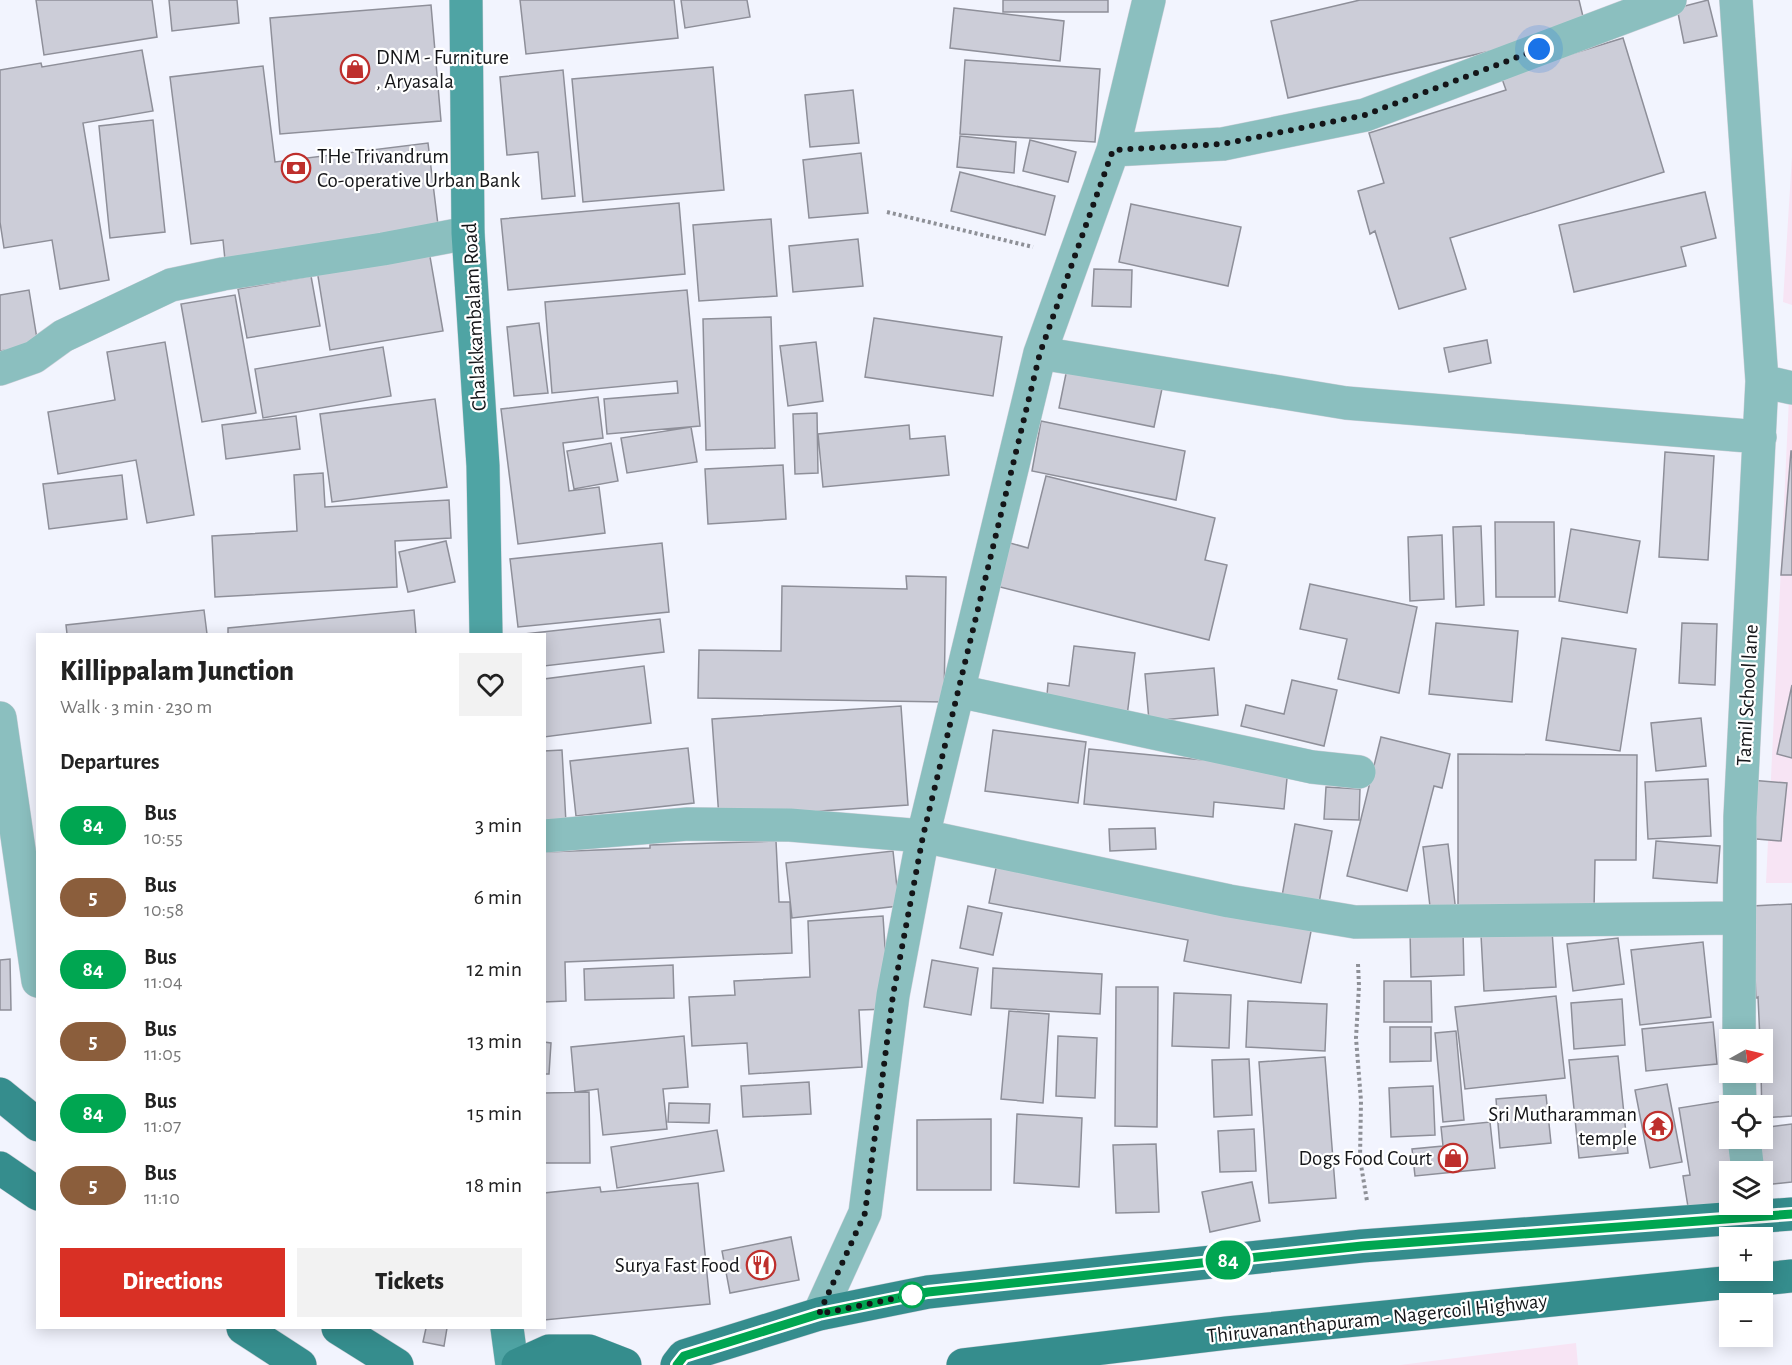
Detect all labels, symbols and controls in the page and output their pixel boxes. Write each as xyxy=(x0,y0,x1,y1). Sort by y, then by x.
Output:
your location xyxy=(1524,34,1554,64)
place label: DNM - Furniture , Aryasala xyxy=(376,47,509,92)
shop icon: DNM - Furniture , Aryasala xyxy=(339,53,371,85)
place label: THe Trivandrum Co-operative Urban Bank xyxy=(317,146,520,191)
bank icon: THe Trivandrum Co-operative Urban Bank xyxy=(280,152,312,184)
street label: Chalakkambalam Road xyxy=(459,222,490,412)
street label: Tamil School lane xyxy=(1733,624,1762,766)
button: heart xyxy=(459,653,522,716)
text: Killippalam Junction xyxy=(60,658,294,686)
text: Walk · 3 min · 230 m xyxy=(60,697,212,717)
text: Departures xyxy=(60,751,160,773)
text: Bus xyxy=(144,802,177,824)
text: 3 min xyxy=(475,814,522,836)
text: 84 xyxy=(83,815,103,836)
text: 10:55 xyxy=(144,828,183,848)
text: Bus xyxy=(144,874,177,896)
text: 6 min xyxy=(474,886,522,908)
text: 5 xyxy=(88,887,98,908)
text: 10:58 xyxy=(144,900,184,920)
text: Bus xyxy=(144,946,177,968)
text: 12 min xyxy=(467,958,522,980)
text: 84 xyxy=(83,959,103,980)
text: 11:04 xyxy=(144,972,183,992)
text: Bus xyxy=(144,1018,177,1040)
north arrow xyxy=(1719,1029,1773,1083)
map controls xyxy=(1719,1029,1773,1347)
text: 13 min xyxy=(467,1030,522,1052)
text: 5 xyxy=(88,1031,98,1052)
text: 11:05 xyxy=(144,1044,181,1064)
text: Bus xyxy=(144,1090,177,1112)
button: locate xyxy=(1719,1095,1773,1149)
text: 15 min xyxy=(467,1102,522,1124)
text: 84 xyxy=(83,1103,103,1124)
place label: Sri Mutharamman temple xyxy=(1488,1104,1637,1149)
temple icon: Sri Mutharamman temple xyxy=(1642,1110,1674,1142)
text: 11:07 xyxy=(144,1116,181,1136)
shop icon: Dogs Food Court xyxy=(1437,1142,1469,1174)
place label: Dogs Food Court xyxy=(1299,1148,1432,1169)
button: layers xyxy=(1719,1161,1773,1215)
text: Bus xyxy=(144,1162,177,1184)
text: 18 min xyxy=(466,1174,522,1196)
text: 5 xyxy=(88,1175,98,1196)
text: 11:10 xyxy=(144,1188,180,1208)
button: + xyxy=(1719,1227,1773,1281)
line badge: 84 xyxy=(1201,1240,1255,1280)
button: Directions xyxy=(60,1248,285,1317)
button: Tickets xyxy=(297,1248,522,1317)
restaurant icon: Surya Fast Food xyxy=(745,1249,777,1281)
text: 84 xyxy=(1218,1250,1238,1271)
place label: Surya Fast Food xyxy=(615,1255,740,1276)
unlabelled marker xyxy=(899,1282,925,1308)
street label: Thiruvananthapuram - Nagercoil Highway xyxy=(1206,1290,1548,1347)
button: − xyxy=(1719,1293,1773,1347)

